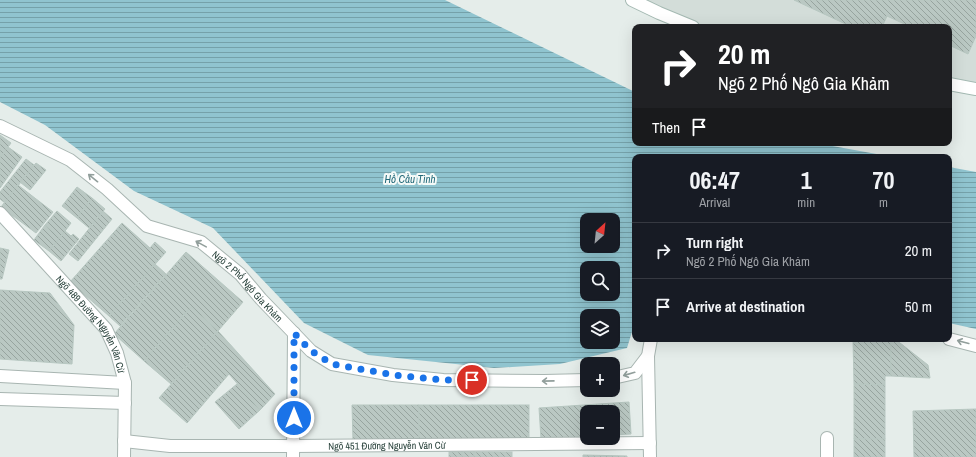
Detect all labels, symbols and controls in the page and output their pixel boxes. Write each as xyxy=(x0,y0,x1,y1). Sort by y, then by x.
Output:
text: 20 m xyxy=(718,35,770,73)
icon: right xyxy=(652,40,704,92)
text: Ngõ 2 Phố Ngô Gia Khảm xyxy=(718,71,890,96)
icon: arrive xyxy=(688,116,710,138)
text: Then xyxy=(652,117,680,138)
text: 06:47 xyxy=(690,164,740,196)
text: 1 xyxy=(801,164,812,196)
text: 70 xyxy=(873,164,895,196)
water label: Hồ Cầu Tình xyxy=(385,172,435,186)
one-way arrow xyxy=(87,173,98,182)
text: Arrival xyxy=(699,194,730,211)
text: min xyxy=(797,194,815,211)
text: m xyxy=(879,194,888,211)
north arrow xyxy=(580,213,620,253)
map controls xyxy=(580,213,620,445)
text: Turn right xyxy=(686,232,743,253)
one-way arrow xyxy=(195,239,207,247)
icon: right xyxy=(652,240,674,262)
text: 20 m xyxy=(905,240,932,261)
street label: Ngõ 2 Phố Ngô Gia Khảm xyxy=(210,248,286,324)
text: Ngõ 2 Phố Ngô Gia Khảm xyxy=(686,253,810,270)
button: search xyxy=(580,261,620,301)
street label: Ngõ 489 Đường Nguyễn Văn Cừ xyxy=(54,272,129,374)
icon: arrive xyxy=(652,296,674,318)
text: Arrive at destination xyxy=(686,296,805,317)
text: 50 m xyxy=(905,296,932,317)
button: layers xyxy=(580,309,620,349)
one-way arrow xyxy=(956,338,969,345)
button: + xyxy=(580,357,620,397)
pin xyxy=(455,363,489,397)
icon: arrive xyxy=(461,369,483,391)
one-way arrow xyxy=(622,371,635,378)
one-way arrow xyxy=(542,377,555,385)
position arrow xyxy=(273,397,315,439)
button: − xyxy=(580,405,620,445)
street label: Ngõ 451 Đường Nguyễn Văn Cừ xyxy=(328,438,446,452)

